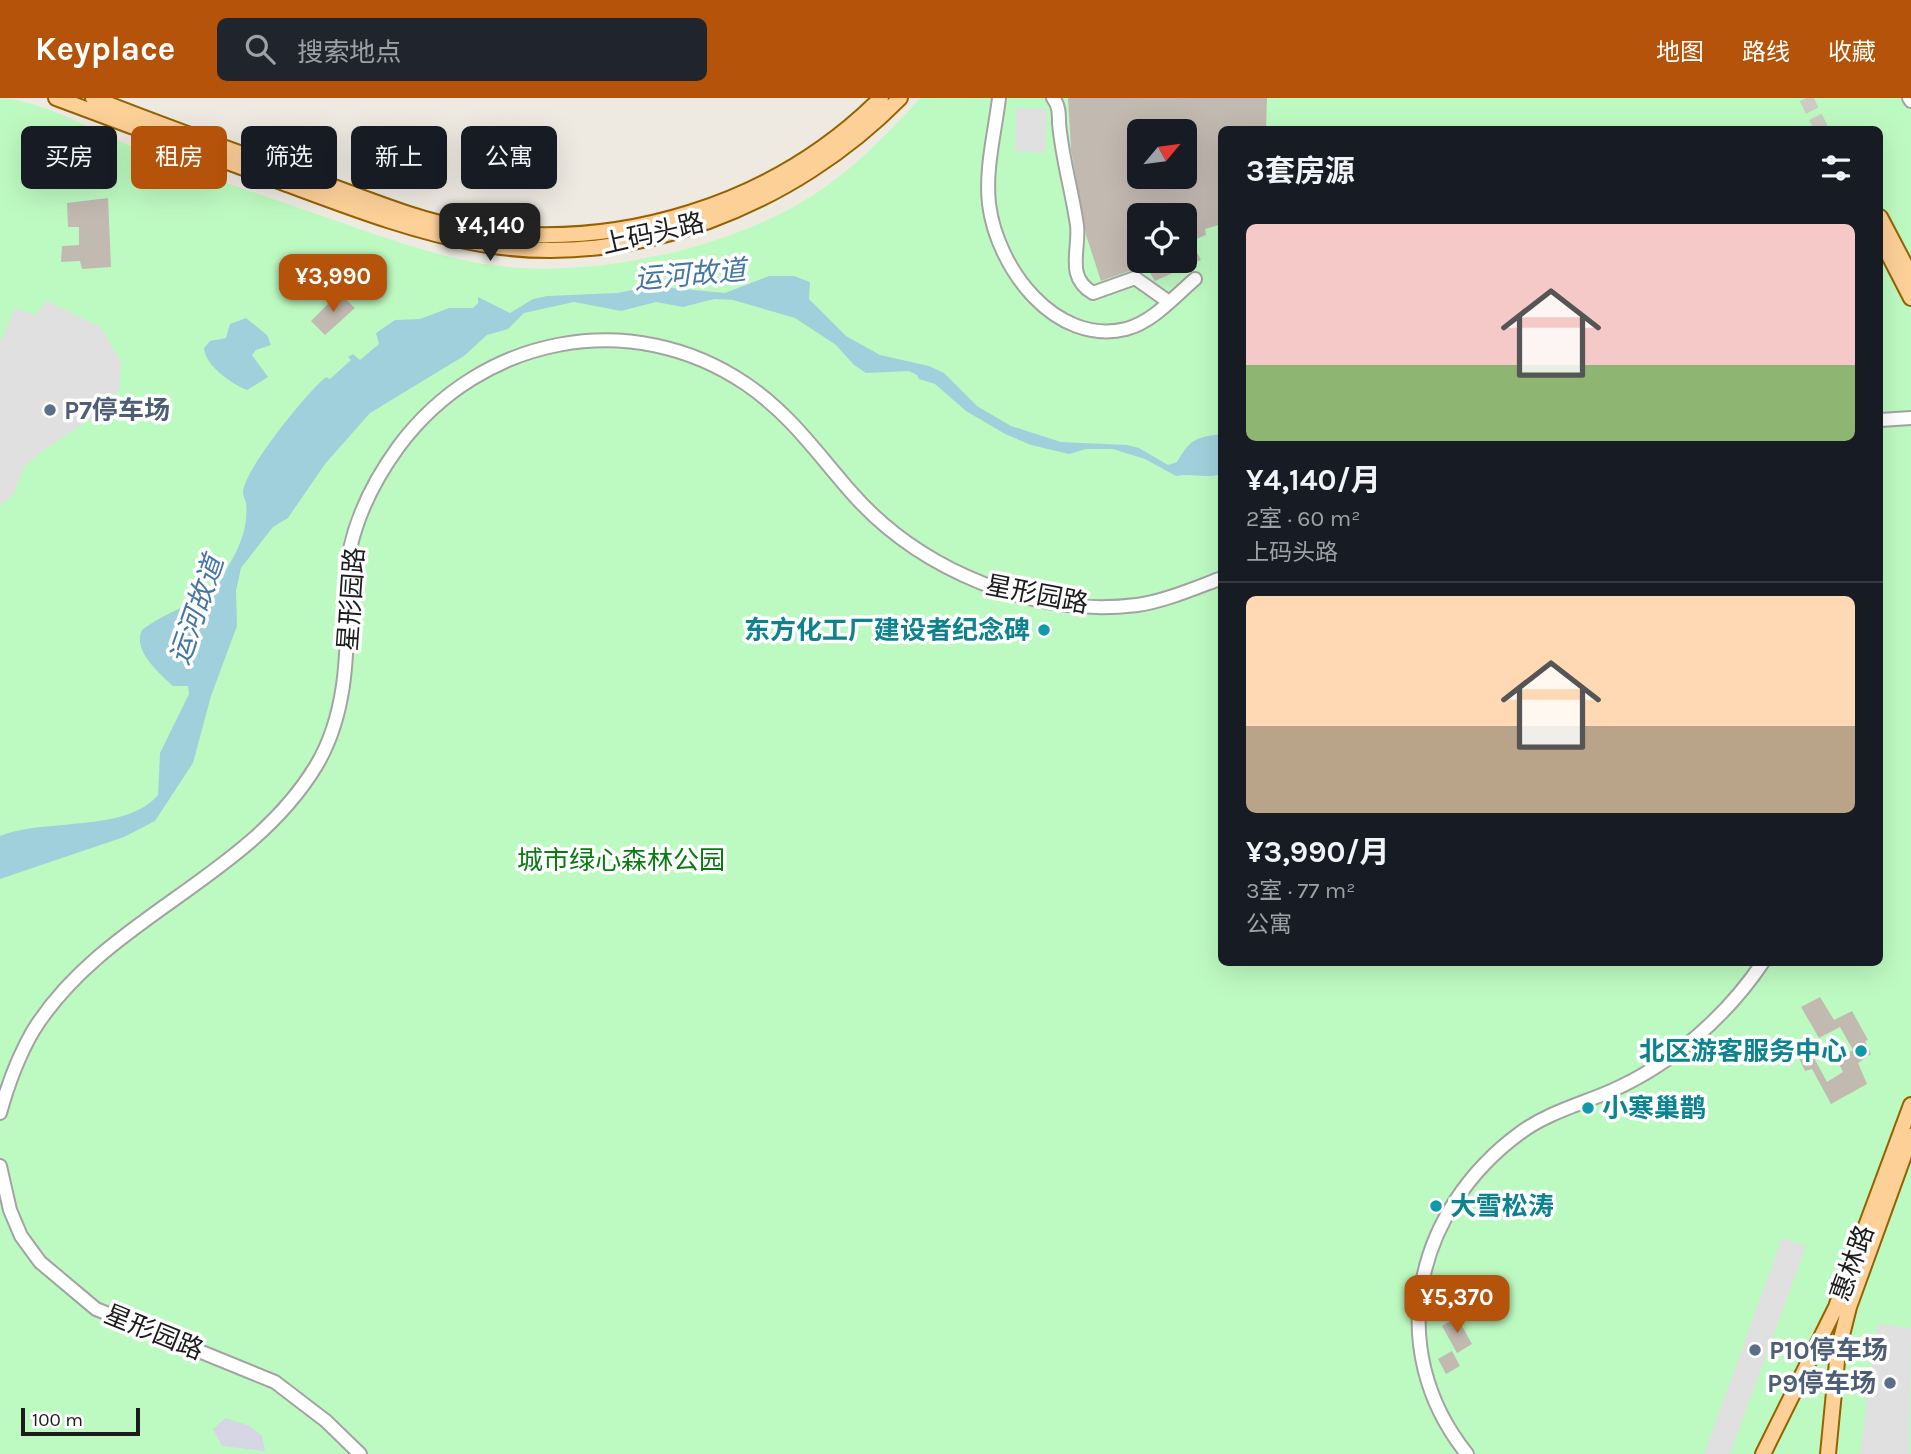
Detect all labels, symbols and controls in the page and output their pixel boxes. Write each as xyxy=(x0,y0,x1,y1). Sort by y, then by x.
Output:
search box xyxy=(217,18,707,81)
text: Keyplace xyxy=(35,30,175,68)
icon: search xyxy=(241,30,279,68)
text: 搜索地点 xyxy=(297,37,401,68)
text: 地图 xyxy=(1656,38,1704,66)
text: 路线 xyxy=(1742,38,1790,66)
text: 收藏 xyxy=(1828,38,1876,66)
north arrow xyxy=(1127,119,1197,189)
map controls xyxy=(1127,119,1197,273)
chip: 买房 xyxy=(21,126,117,189)
chip: 租房 xyxy=(131,126,227,189)
chip: 筛选 xyxy=(241,126,337,189)
chip: 新上 xyxy=(351,126,447,189)
chip: 公寓 xyxy=(461,126,557,189)
icon: filters xyxy=(1817,149,1855,187)
text: 3套房源 xyxy=(1246,153,1355,189)
button: locate xyxy=(1127,203,1197,273)
pin: ¥4,140 xyxy=(433,204,547,263)
street label: 上码头路 xyxy=(599,207,707,260)
text: ¥4,140 xyxy=(455,212,525,239)
water label: 运河故道 xyxy=(633,253,751,296)
pin: ¥3,990 xyxy=(276,254,390,314)
text: ¥3,990 xyxy=(295,263,371,290)
icon: home xyxy=(1488,270,1614,396)
place label: P7停车场 xyxy=(64,395,170,426)
marker: P7停车场 xyxy=(42,402,58,418)
text: ¥4,140/月 xyxy=(1246,462,1381,498)
text: 2室 · 60 m² xyxy=(1246,505,1360,532)
text: 上码头路 xyxy=(1246,539,1338,566)
street label: 星形园路 xyxy=(332,546,371,652)
water label: 运河故道 xyxy=(163,548,232,668)
street label: 星形园路 xyxy=(983,569,1091,620)
place label: 东方化工厂建设者纪念碑 xyxy=(744,615,1030,646)
marker: 东方化工厂建设者纪念碑 xyxy=(1036,622,1052,638)
icon: home xyxy=(1488,642,1614,768)
text: ¥3,990/月 xyxy=(1246,834,1390,870)
park label: 城市绿心森林公园 xyxy=(517,845,725,876)
text: 3室 · 77 m² xyxy=(1246,877,1355,904)
text: 公寓 xyxy=(1246,911,1292,938)
place label: 北区游客服务中心 xyxy=(1639,1036,1847,1067)
marker: 北区游客服务中心 xyxy=(1853,1043,1869,1059)
place label: 小寒巢鹊 xyxy=(1602,1093,1706,1124)
marker: 小寒巢鹊 xyxy=(1580,1100,1596,1116)
place label: 大雪松涛 xyxy=(1450,1191,1554,1222)
marker: 大雪松涛 xyxy=(1428,1198,1444,1214)
street label: 惠林路 xyxy=(1825,1221,1880,1305)
pin: ¥5,370 xyxy=(1400,1276,1514,1335)
text: ¥5,370 xyxy=(1421,1284,1494,1311)
street label: 星形园路 xyxy=(100,1299,208,1366)
place label: P10停车场 xyxy=(1769,1335,1888,1366)
marker: P10停车场 xyxy=(1747,1342,1763,1358)
place label: P9停车场 xyxy=(1767,1368,1876,1399)
marker: P9停车场 xyxy=(1882,1375,1898,1391)
scale bar xyxy=(21,1405,140,1437)
text: 100 m xyxy=(32,1409,83,1431)

